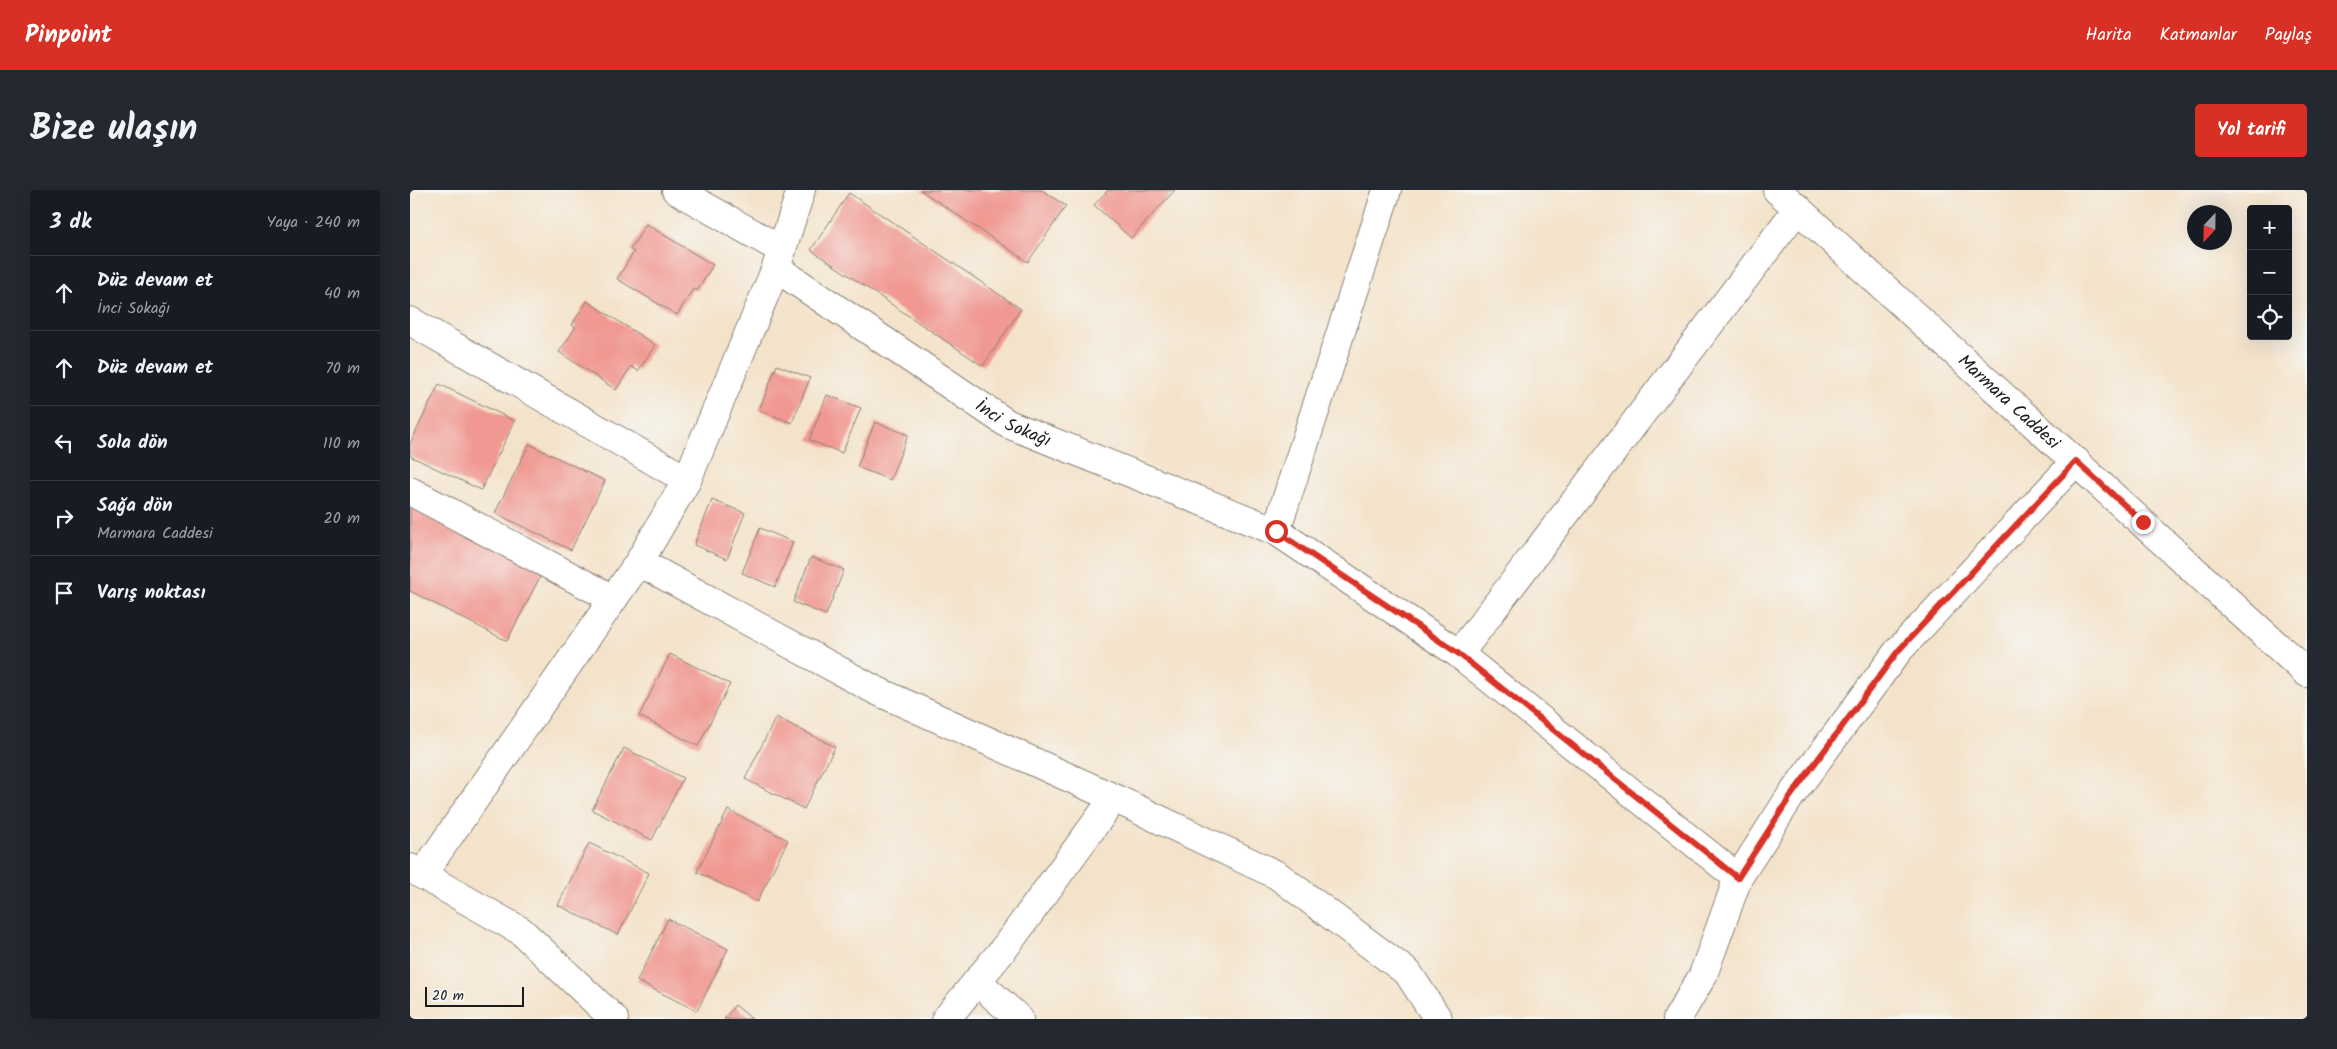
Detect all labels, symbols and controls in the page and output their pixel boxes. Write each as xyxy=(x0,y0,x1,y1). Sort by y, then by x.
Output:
text: Pinpoint xyxy=(25,16,112,55)
text: Harita xyxy=(2085,21,2132,50)
text: Katmanlar xyxy=(2160,21,2237,50)
text: Paylaş xyxy=(2265,21,2312,50)
text: Bize ulaşın xyxy=(30,102,197,158)
button: Yol tarifi xyxy=(2195,104,2307,157)
north arrow xyxy=(2187,205,2232,250)
map controls xyxy=(2247,205,2292,340)
button: + xyxy=(2247,205,2292,250)
text: 3 dk xyxy=(50,206,91,239)
text: Yaya · 240 m xyxy=(266,210,360,235)
button: − xyxy=(2247,250,2292,295)
text: Düz devam et xyxy=(97,266,213,296)
icon: ahead xyxy=(50,279,78,307)
text: 40 m xyxy=(324,281,360,306)
button: locate xyxy=(2247,295,2292,340)
text: İnci Sokağı xyxy=(97,296,170,321)
street label: Marmara Caddesi xyxy=(1950,348,2067,458)
text: Düz devam et xyxy=(97,353,213,383)
icon: ahead xyxy=(50,354,78,382)
text: 70 m xyxy=(325,356,360,381)
street label: İnci Sokağı xyxy=(969,393,1055,456)
text: Sola dön xyxy=(97,428,168,458)
icon: left xyxy=(50,429,78,457)
text: 110 m xyxy=(323,431,360,456)
text: Sağa dön xyxy=(97,491,173,521)
icon: right xyxy=(50,504,78,532)
text: 20 m xyxy=(324,506,360,531)
route end xyxy=(2132,511,2155,534)
route start xyxy=(1265,520,1288,543)
text: Marmara Caddesi xyxy=(97,521,213,546)
text: Varış noktası xyxy=(97,578,205,608)
icon: arrive xyxy=(50,579,78,607)
scale bar xyxy=(425,984,524,1007)
text: 20 m xyxy=(432,985,464,1007)

